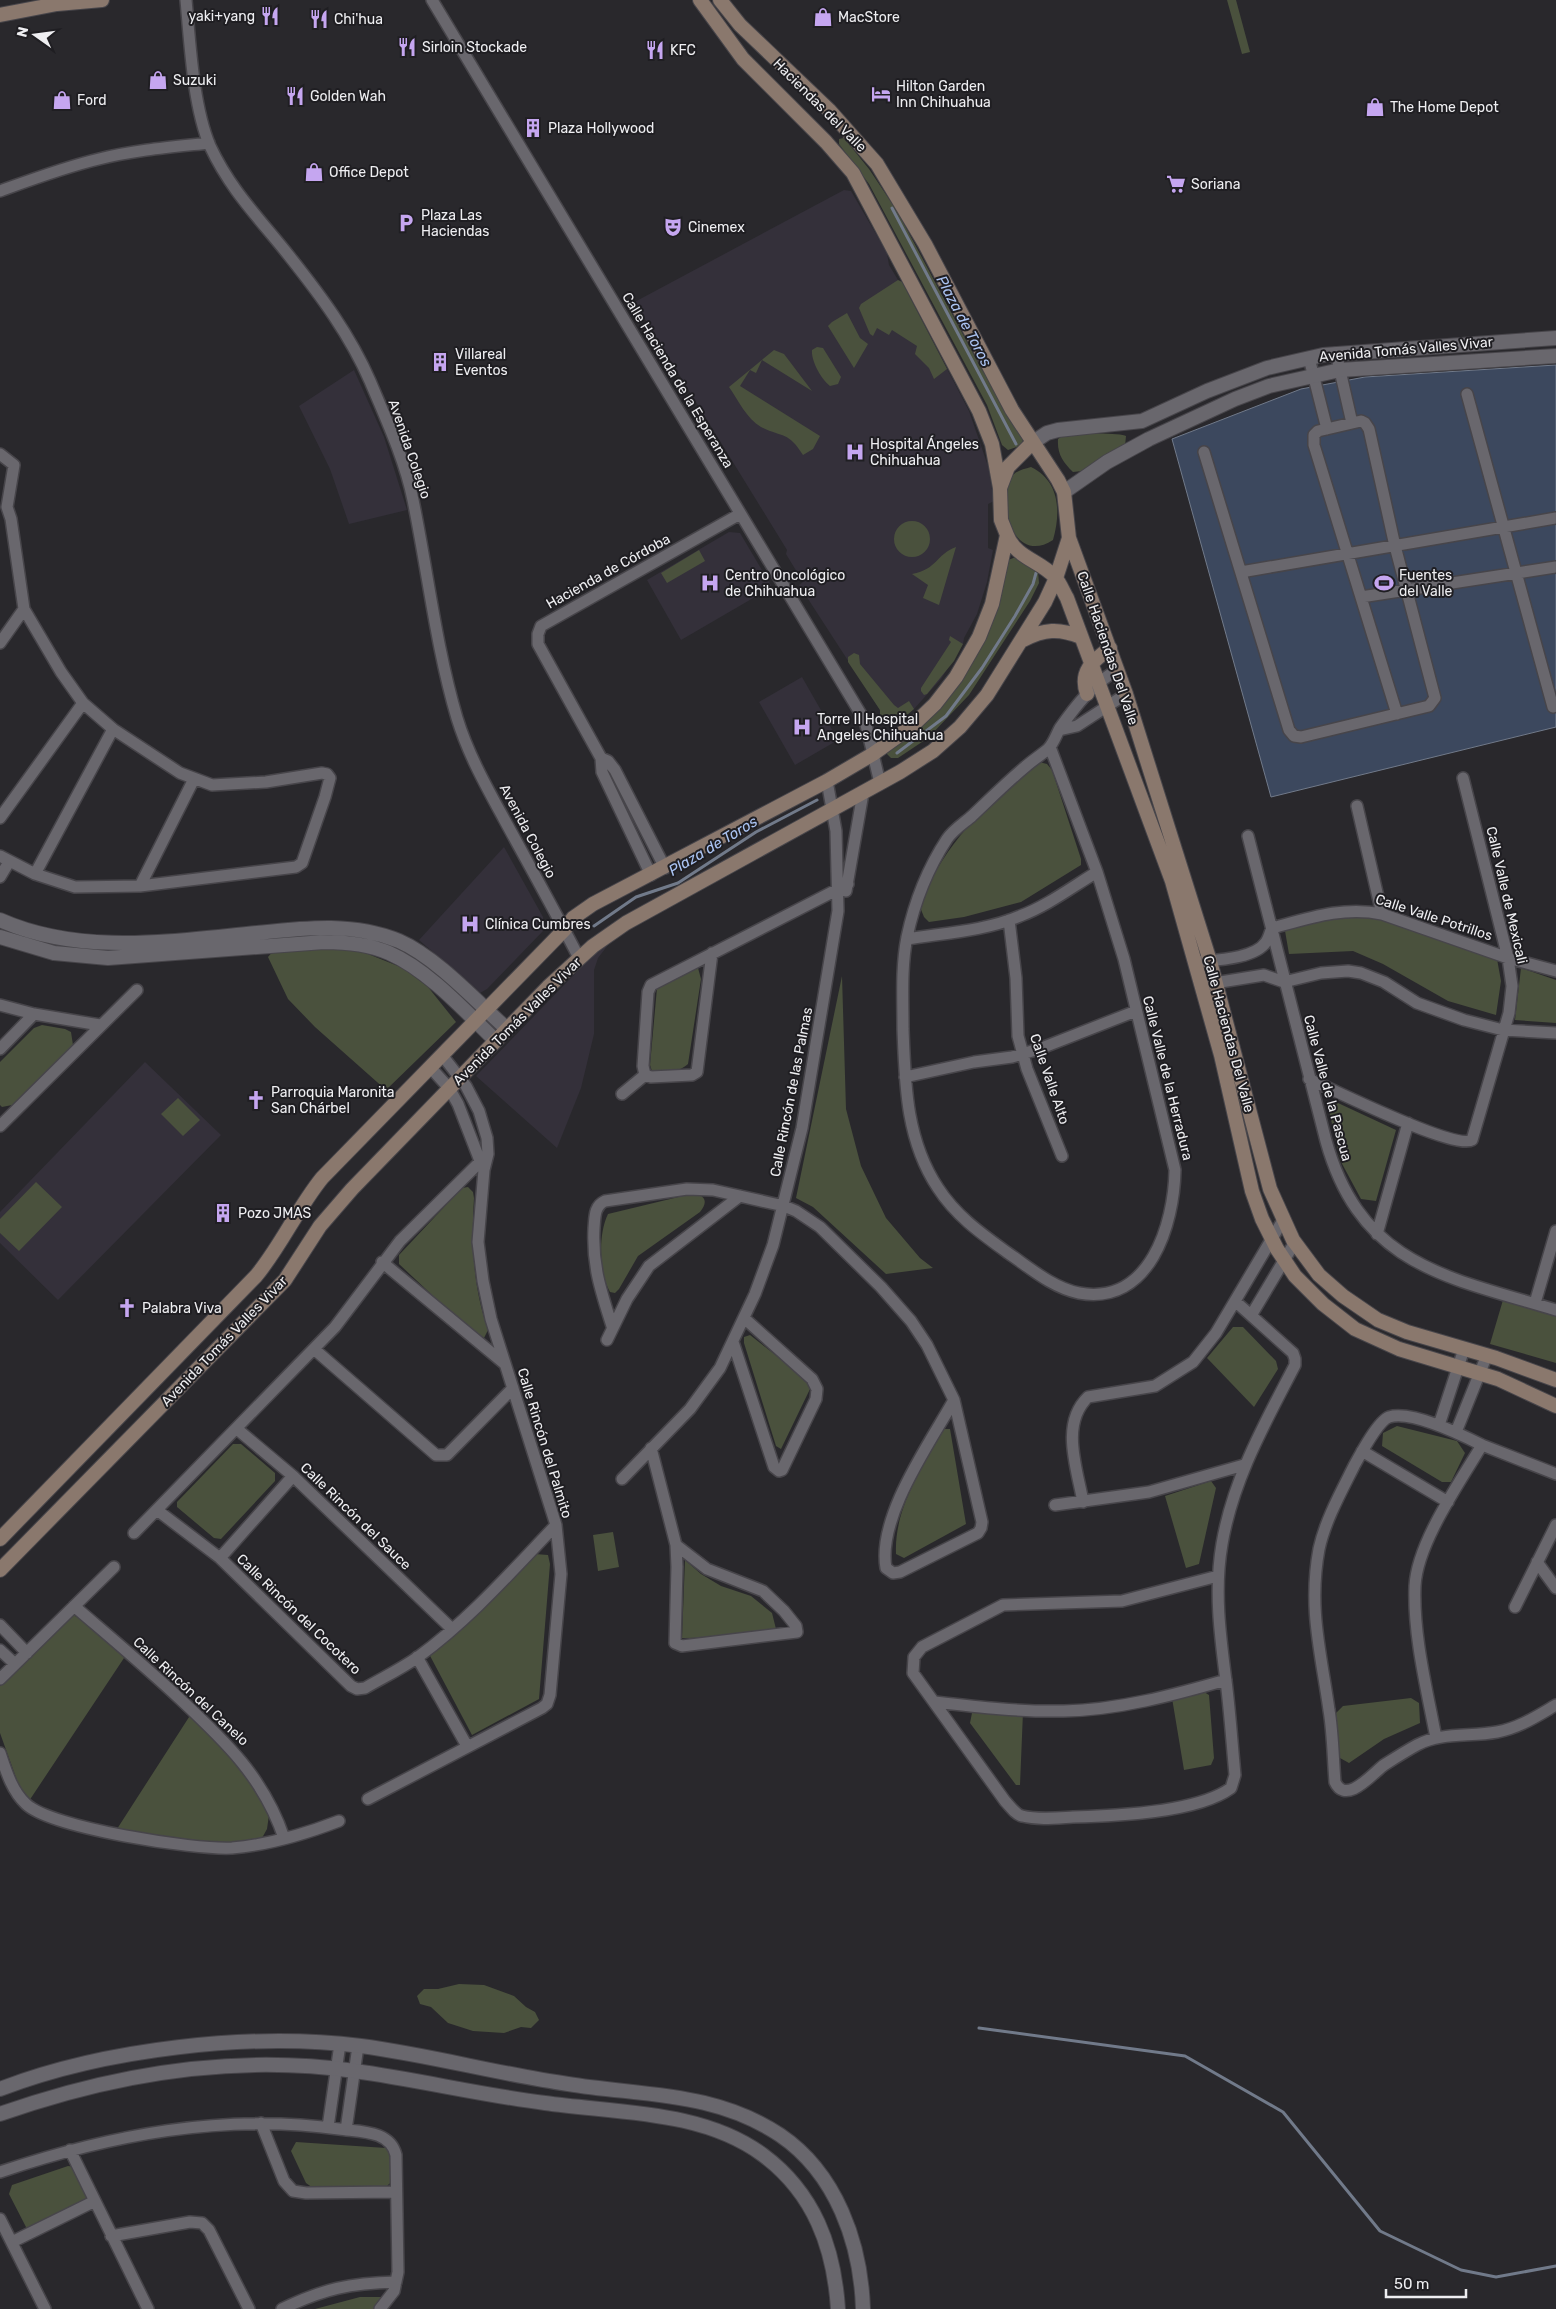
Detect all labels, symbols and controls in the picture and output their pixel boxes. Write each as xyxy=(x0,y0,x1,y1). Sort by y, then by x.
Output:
restaurant icon: yaki+yang xyxy=(259,5,281,27)
shop icon: MacStore xyxy=(812,6,834,28)
place label: yaki+yang xyxy=(188,8,255,25)
restaurant icon: Chi'hua xyxy=(308,8,330,30)
place label: MacStore xyxy=(838,9,900,26)
north arrow xyxy=(10,10,60,60)
place label: Chi'hua xyxy=(334,11,383,28)
text: N xyxy=(13,25,32,39)
restaurant icon: Sirloin Stockade xyxy=(396,36,418,58)
place label: Sirloin Stockade xyxy=(422,39,527,56)
restaurant icon: KFC xyxy=(644,39,666,61)
place label: KFC xyxy=(670,42,696,59)
street label: Haciendas del Valle xyxy=(769,55,870,156)
shop icon: Suzuki xyxy=(147,69,169,91)
place label: Suzuki xyxy=(173,72,216,89)
place label: Hilton Garden Inn Chihuahua xyxy=(896,78,991,111)
hotel icon: Hilton Garden Inn Chihuahua xyxy=(870,83,892,105)
restaurant icon: Golden Wah xyxy=(284,85,306,107)
place label: Golden Wah xyxy=(310,88,386,105)
shop icon: Ford xyxy=(51,89,73,111)
place label: Ford xyxy=(77,92,107,109)
shop icon: The Home Depot xyxy=(1364,96,1386,118)
place label: The Home Depot xyxy=(1390,99,1499,116)
building icon: Plaza Hollywood xyxy=(522,117,544,139)
place label: Plaza Hollywood xyxy=(548,120,654,137)
shop icon: Office Depot xyxy=(303,161,325,183)
place label: Office Depot xyxy=(329,164,409,181)
supermarket icon: Soriana xyxy=(1165,173,1187,195)
place label: Soriana xyxy=(1191,176,1240,193)
place label: Plaza Las Haciendas xyxy=(421,207,489,240)
parking icon: Plaza Las Haciendas xyxy=(395,212,417,234)
theatre icon: Cinemex xyxy=(662,216,684,238)
place label: Cinemex xyxy=(688,219,745,236)
water label: Plaza de Toros xyxy=(932,272,996,370)
street label: Calle Hacienda de la Esperanza xyxy=(618,289,737,471)
street label: Avenida Tomás Valles Vivar xyxy=(1318,333,1494,366)
place label: Villareal Eventos xyxy=(455,346,508,379)
building icon: Villareal Eventos xyxy=(429,351,451,373)
street label: Avenida Colegio xyxy=(385,397,434,501)
place label: Hospital Ángeles Chihuahua xyxy=(870,435,979,469)
hospital icon: Hospital Ángeles Chihuahua xyxy=(844,441,866,463)
street label: Hacienda de Córdoba xyxy=(543,530,673,613)
place label: Centro Oncológico de Chihuahua xyxy=(725,567,845,600)
place label: Fuentes del Valle xyxy=(1399,567,1453,600)
street label: Calle Haciendas Del Valle xyxy=(1073,569,1142,727)
hospital icon: Centro Oncológico de Chihuahua xyxy=(699,572,721,594)
sports icon: Fuentes del Valle xyxy=(1373,572,1395,594)
place label: Torre II Hospital Angeles Chihuahua xyxy=(817,711,943,744)
hospital icon: Torre II Hospital Angeles Chihuahua xyxy=(791,716,813,738)
street label: Avenida Colegio xyxy=(496,781,559,881)
water label: Plaza de Toros xyxy=(665,812,761,880)
street label: Calle Valle de Mexicali xyxy=(1482,825,1531,965)
street label: Calle Valle Potrillos xyxy=(1373,891,1494,944)
hospital icon: Clínica Cumbres xyxy=(459,913,481,935)
place label: Clínica Cumbres xyxy=(485,916,591,933)
street label: Avenida Tomás Valles Vivar xyxy=(450,953,586,1089)
street label: Calle Haciendas Del Valle xyxy=(1199,954,1258,1115)
street label: Calle Valle de la Herradura xyxy=(1139,994,1196,1162)
street label: Calle Rincón de las Palmas xyxy=(767,1006,816,1178)
street label: Calle Valle de la Pascua xyxy=(1300,1013,1355,1163)
street label: Calle Valle Alto xyxy=(1026,1032,1073,1127)
place label: Parroquia Maronita San Chárbel xyxy=(271,1084,395,1117)
church icon: Parroquia Maronita San Chárbel xyxy=(245,1089,267,1111)
building icon: Pozo JMAS xyxy=(212,1202,234,1224)
place label: Pozo JMAS xyxy=(238,1205,312,1222)
street label: Avenida Tomás Valles Vivar xyxy=(158,1272,292,1410)
church icon: Palabra Viva xyxy=(116,1297,138,1319)
place label: Palabra Viva xyxy=(142,1300,222,1317)
street label: Calle Rincón del Palmito xyxy=(514,1366,575,1520)
street label: Calle Rincón del Sauce xyxy=(297,1459,415,1574)
street label: Calle Rincón del Cocotero xyxy=(233,1550,364,1678)
street label: Calle Rincón del Canelo xyxy=(129,1633,252,1749)
scale bar xyxy=(1386,2266,1466,2298)
text: 50 m xyxy=(1394,2275,1429,2293)

